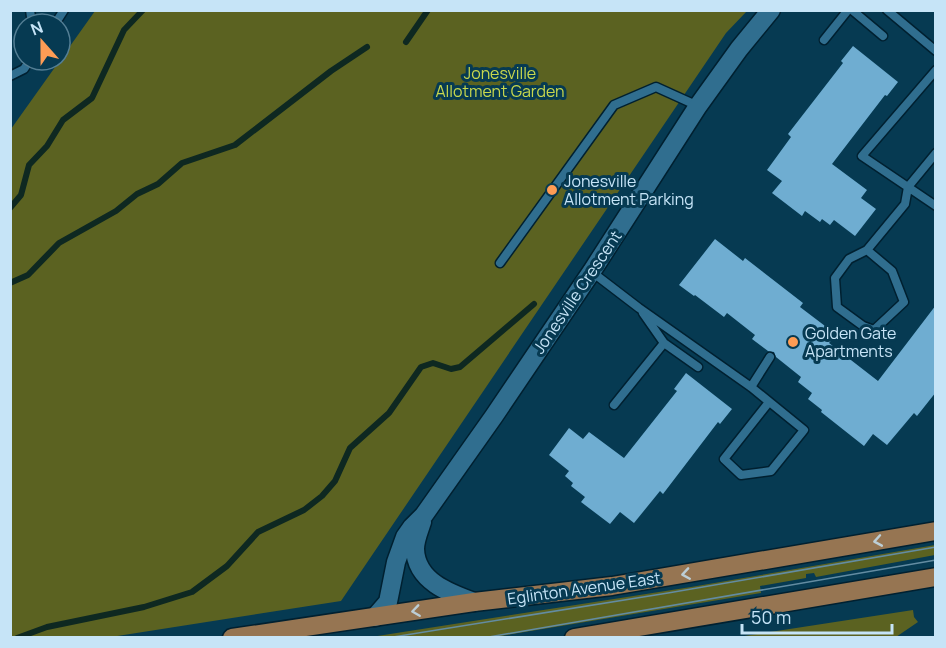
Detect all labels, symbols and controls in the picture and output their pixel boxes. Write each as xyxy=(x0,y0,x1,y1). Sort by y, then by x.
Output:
north arrow xyxy=(12,12,72,72)
text: N xyxy=(27,16,46,40)
park label: Jonesville Allotment Garden xyxy=(435,62,565,102)
place label: Jonesville Allotment Parking xyxy=(564,170,694,210)
marker: Jonesville Allotment Parking xyxy=(545,183,559,197)
street label: Jonesville Crescent xyxy=(528,226,626,358)
place label: Golden Gate Apartments xyxy=(805,322,896,362)
marker: Golden Gate Apartments xyxy=(786,335,800,349)
one-way arrow xyxy=(873,535,883,547)
street label: Eglinton Avenue East xyxy=(506,566,662,610)
one-way arrow xyxy=(681,567,691,580)
scale bar xyxy=(742,597,892,635)
one-way arrow xyxy=(411,604,421,616)
text: 50 m xyxy=(751,605,791,629)

